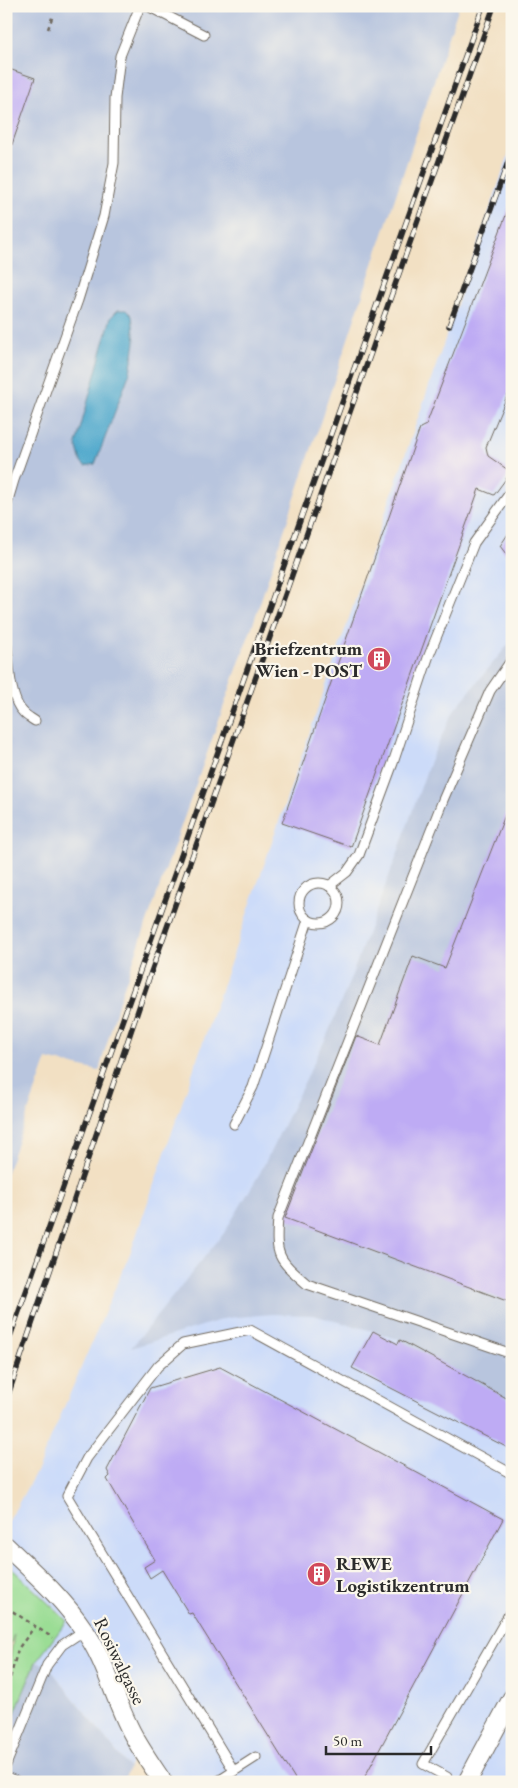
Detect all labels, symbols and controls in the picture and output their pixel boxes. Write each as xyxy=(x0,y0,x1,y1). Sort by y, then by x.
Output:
place label: Briefzentrum Wien - POST xyxy=(254,636,363,683)
building icon: Briefzentrum Wien - POST xyxy=(366,646,392,672)
place label: REWE Logistikzentrum xyxy=(336,1551,470,1598)
building icon: REWE Logistikzentrum xyxy=(306,1561,332,1587)
street label: Rosiwalgasse xyxy=(88,1613,152,1709)
scale bar xyxy=(326,1723,430,1755)
text: 50 m xyxy=(333,1731,362,1750)

